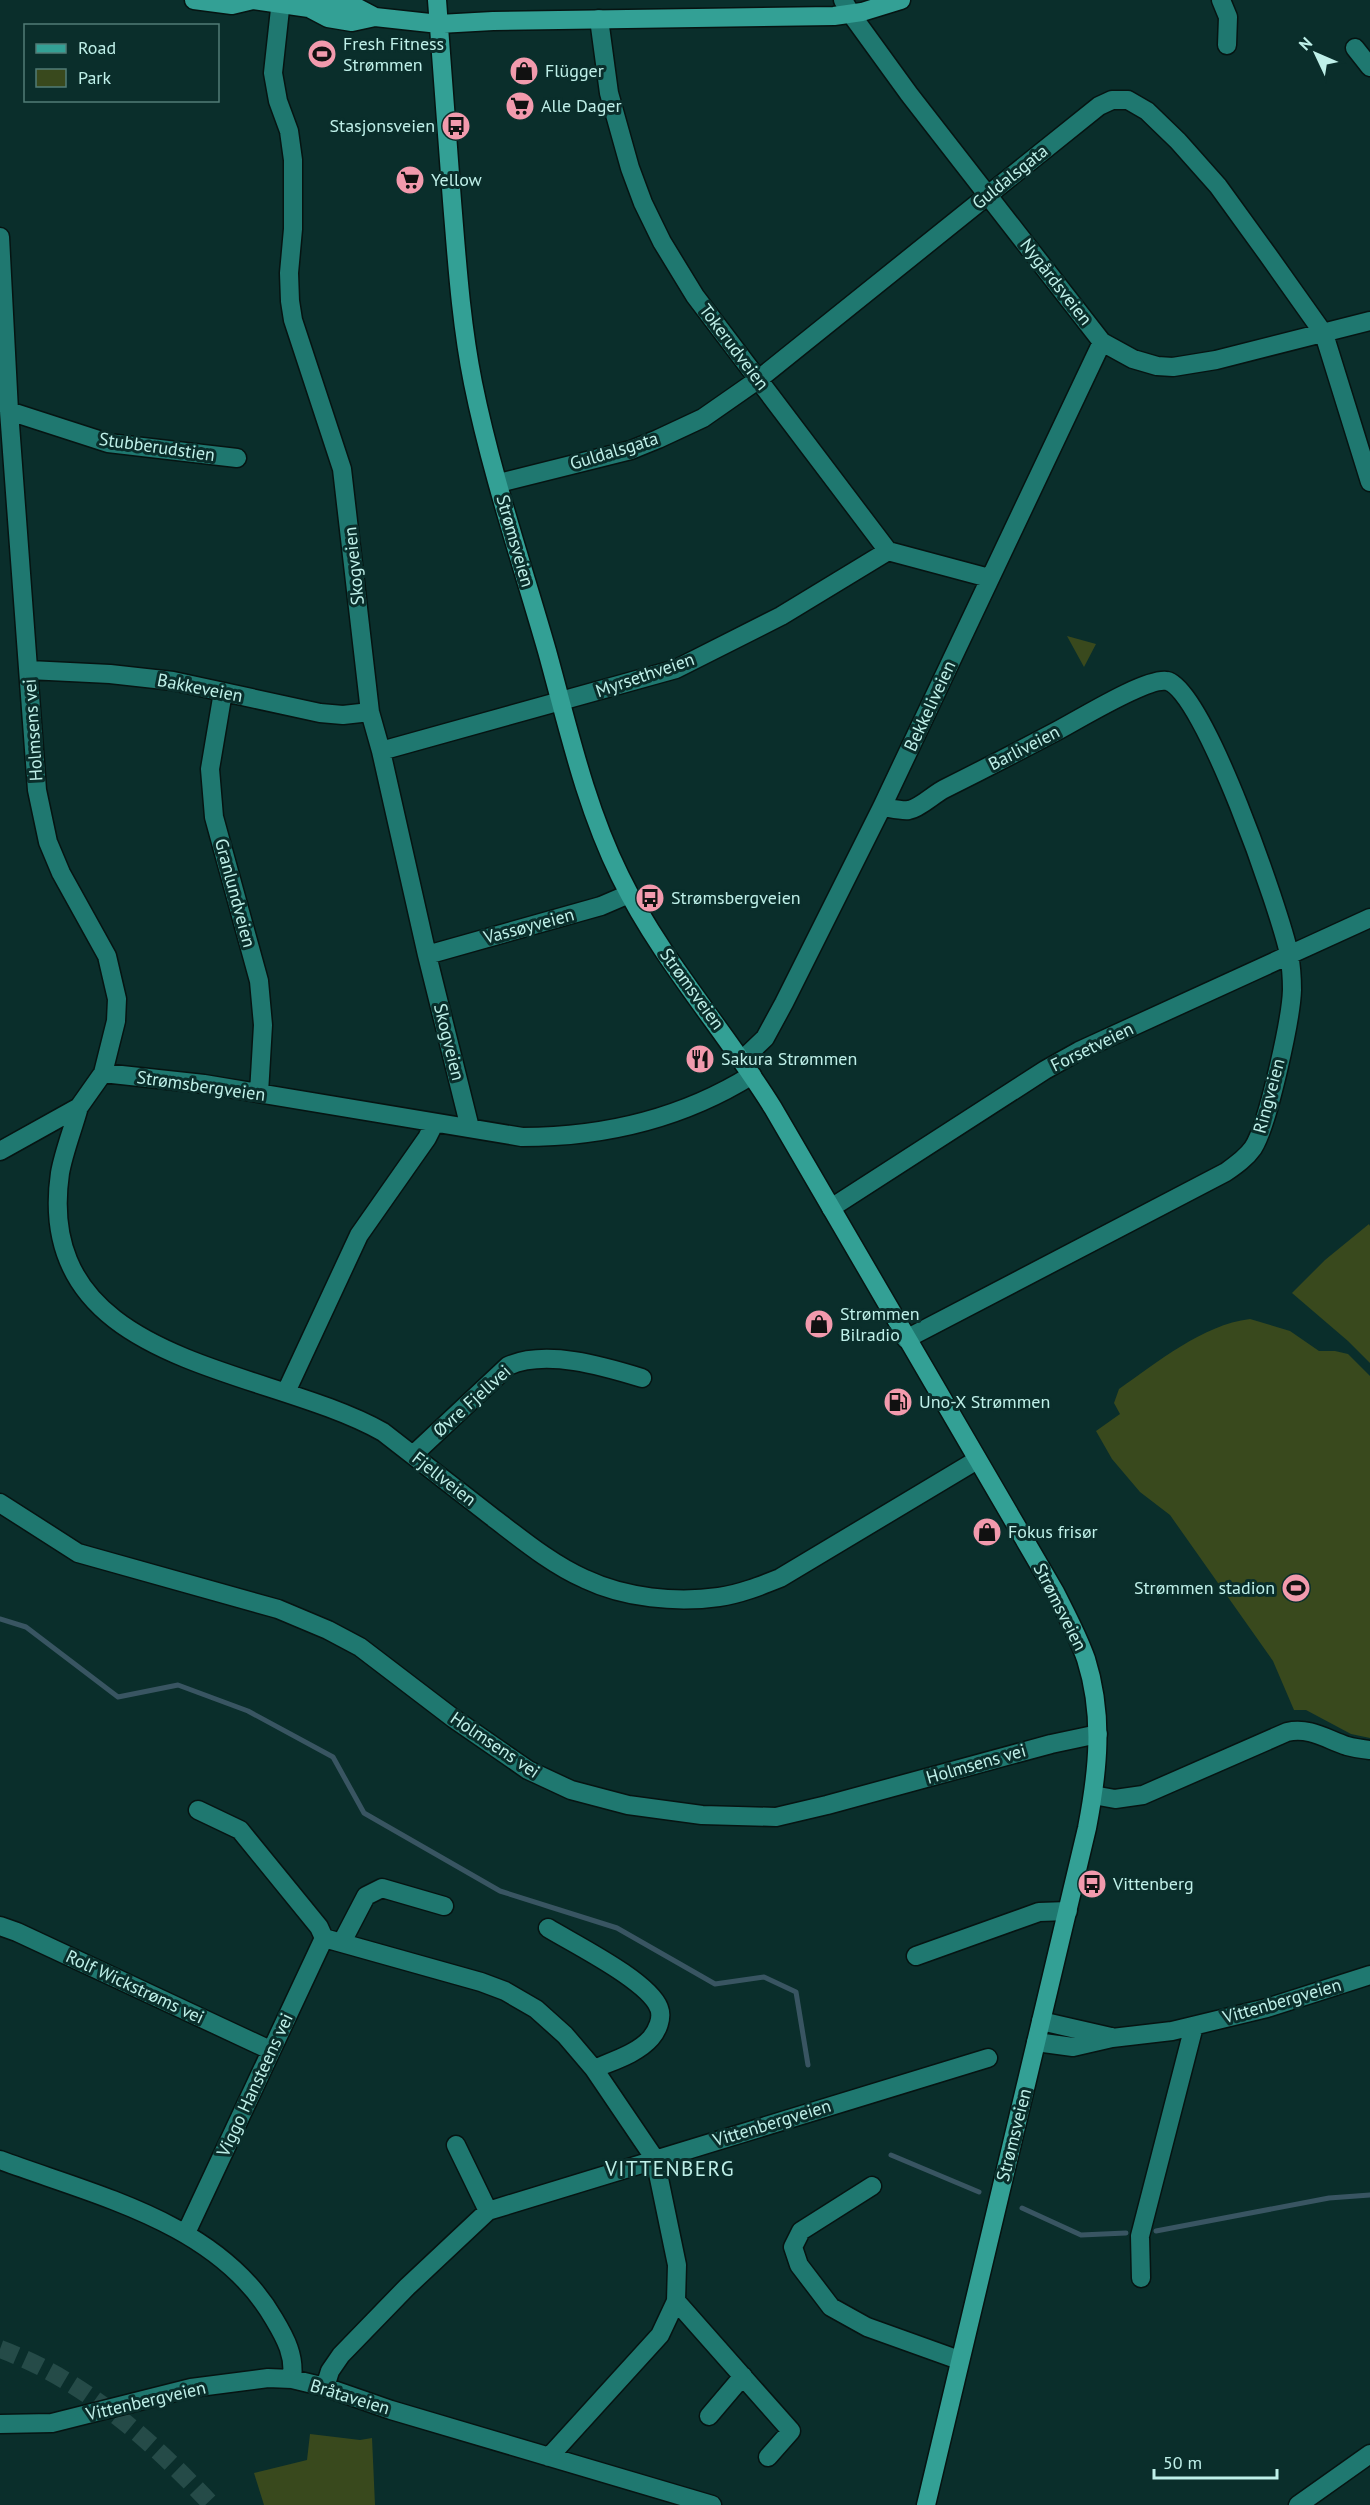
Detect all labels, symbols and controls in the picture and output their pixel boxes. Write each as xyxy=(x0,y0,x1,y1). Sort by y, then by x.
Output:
legend xyxy=(24,24,219,102)
north arrow xyxy=(1286,24,1346,84)
place label: Fresh Fitness Strømmen xyxy=(343,32,444,76)
text: N xyxy=(1294,33,1316,54)
text: Road xyxy=(78,36,116,59)
sports icon: Fresh Fitness Strømmen xyxy=(306,38,338,70)
shop icon: Flügger xyxy=(508,55,540,87)
place label: Flügger xyxy=(545,59,604,82)
text: Park xyxy=(78,66,111,89)
supermarket icon: Alle Dager xyxy=(504,90,536,122)
place label: Alle Dager xyxy=(541,94,622,117)
bus stop icon: Stasjonsveien xyxy=(440,110,472,142)
place label: Stasjonsveien xyxy=(330,114,435,137)
street label: Guldalsgata xyxy=(967,139,1052,214)
supermarket icon: Yellow xyxy=(394,164,426,196)
place label: Yellow xyxy=(431,168,483,191)
street label: Nygårdsveien xyxy=(1015,234,1097,330)
street label: Tokerudveien xyxy=(695,299,774,394)
street label: Guldalsgata xyxy=(567,426,661,475)
street label: Stubberudstien xyxy=(98,427,217,466)
street label: Strømsveien xyxy=(491,492,540,590)
street label: Skogveien xyxy=(338,526,369,606)
street label: Myrsethveien xyxy=(592,647,697,702)
street label: Bekkeliveien xyxy=(899,657,961,755)
street label: Bakkeveien xyxy=(155,668,245,707)
street label: Holmsens vei xyxy=(17,678,48,782)
street label: Barliveien xyxy=(984,720,1063,775)
street label: Granlundveien xyxy=(210,836,261,950)
bus stop icon: Strømsbergveien xyxy=(634,882,666,914)
place label: Strømsbergveien xyxy=(671,886,801,909)
street label: Vassøyveien xyxy=(480,902,577,949)
street label: Strømsveien xyxy=(655,943,730,1034)
street label: Skogveien xyxy=(429,1001,470,1083)
street label: Forsetveien xyxy=(1047,1017,1137,1076)
restaurant icon: Sakura Strømmen xyxy=(684,1043,716,1075)
place label: Sakura Strømmen xyxy=(721,1047,857,1070)
street label: Ringveien xyxy=(1248,1056,1290,1136)
street label: Strømsbergveien xyxy=(135,1065,267,1106)
place label: Strømmen Bilradio xyxy=(840,1302,920,1346)
shop icon: Strømmen Bilradio xyxy=(803,1308,835,1340)
street label: Øvre Fjellvei xyxy=(428,1360,515,1442)
fuel station icon: Uno-X Strømmen xyxy=(882,1386,914,1418)
place label: Uno-X Strømmen xyxy=(919,1390,1050,1413)
street label: Fjellveien xyxy=(408,1446,481,1511)
shop icon: Fokus frisør xyxy=(971,1516,1003,1548)
place label: Fokus frisør xyxy=(1008,1520,1098,1543)
street label: Strømsveien xyxy=(1029,1559,1092,1654)
sports icon: Strømmen stadion xyxy=(1280,1572,1312,1604)
place label: Strømmen stadion xyxy=(1134,1576,1275,1599)
street label: Holmsens vei xyxy=(446,1706,544,1783)
street label: Holmsens vei xyxy=(923,1738,1028,1789)
bus stop icon: Vittenberg xyxy=(1076,1868,1108,1900)
place label: Vittenberg xyxy=(1112,1872,1194,1895)
street label: Rolf Wickstrøms vei xyxy=(62,1944,208,2029)
street label: Vittenbergveien xyxy=(1219,1973,1344,2029)
street label: Viggo Hansteens vei xyxy=(211,2009,298,2161)
street label: Strømsveien xyxy=(991,2086,1036,2184)
street label: Vittenbergveien xyxy=(709,2094,834,2152)
district label: VITTENBERG xyxy=(604,2155,735,2182)
street label: Bråtaveien xyxy=(308,2374,393,2420)
street label: Vittenbergveien xyxy=(83,2376,208,2426)
scale bar xyxy=(1154,2442,1277,2480)
text: 50 m xyxy=(1163,2451,1202,2474)

